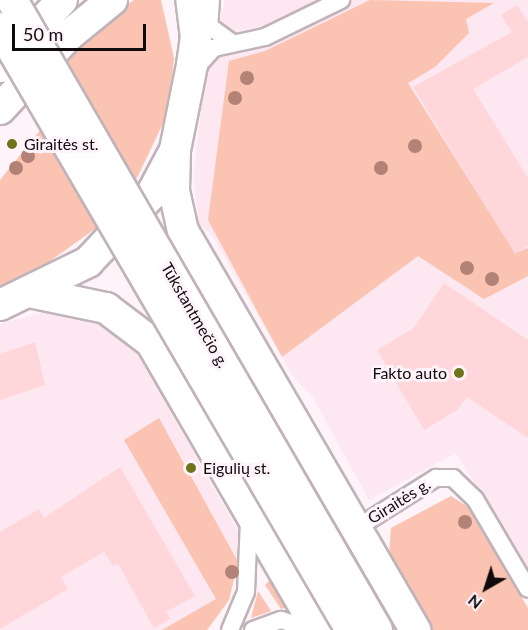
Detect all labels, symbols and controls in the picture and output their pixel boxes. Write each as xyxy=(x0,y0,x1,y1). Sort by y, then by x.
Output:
scale bar xyxy=(15,12,148,50)
text: 50 m xyxy=(23,23,63,45)
place label: Giraitės st. xyxy=(24,134,99,154)
marker: Giraitės st. xyxy=(5,137,19,151)
street label: Tūkstantmečio g. xyxy=(157,259,233,371)
place label: Fakto auto xyxy=(373,363,447,383)
marker: Fakto auto xyxy=(452,366,466,380)
place label: Eigulių st. xyxy=(203,458,270,478)
marker: Eigulių st. xyxy=(184,461,198,475)
street label: Giraitės g. xyxy=(364,474,434,528)
north arrow xyxy=(456,558,516,618)
text: N xyxy=(464,591,485,614)

